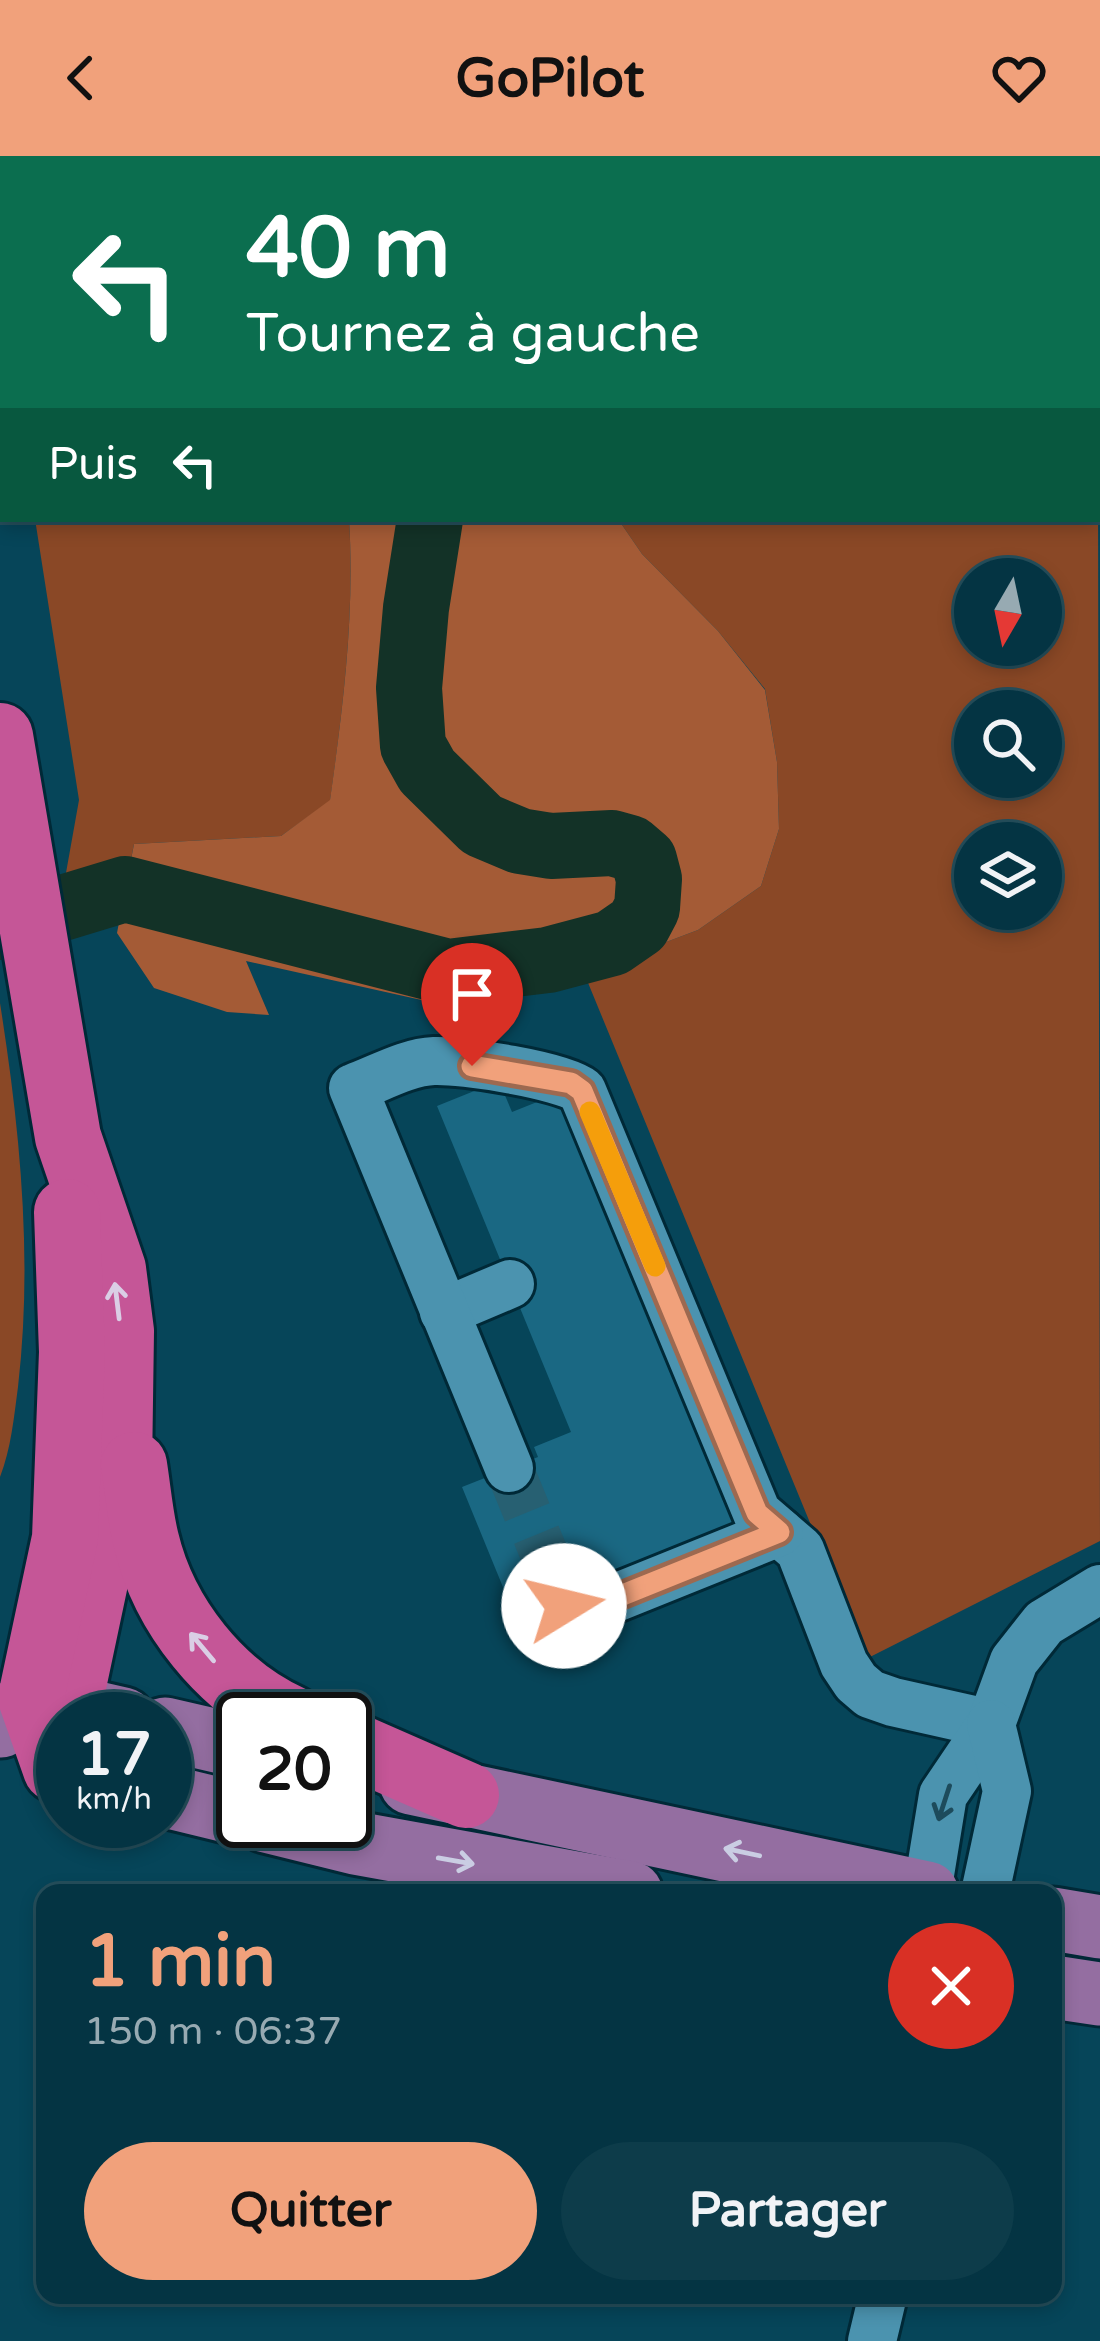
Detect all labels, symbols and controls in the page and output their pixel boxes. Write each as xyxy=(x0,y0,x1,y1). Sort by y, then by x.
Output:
icon: back xyxy=(48,45,114,111)
icon: heart xyxy=(986,45,1052,111)
text: GoPilot xyxy=(456,46,644,111)
text: 40 m xyxy=(246,199,450,300)
icon: left xyxy=(48,204,204,360)
text: Tournez à gauche xyxy=(246,301,700,366)
icon: left xyxy=(162,432,228,498)
text: Puis xyxy=(48,438,138,492)
north arrow xyxy=(954,558,1062,666)
map controls xyxy=(954,558,1062,930)
button: search xyxy=(954,690,1062,798)
button: layers xyxy=(954,822,1062,930)
pin xyxy=(421,943,523,1066)
icon: arrive xyxy=(439,961,505,1027)
one-way arrow xyxy=(106,1282,128,1321)
position arrow xyxy=(501,1543,627,1669)
one-way arrow xyxy=(188,1632,216,1663)
speed limit sign: 20 xyxy=(216,1692,372,1848)
text: 17 xyxy=(76,1719,152,1791)
text: km/h xyxy=(76,1781,152,1818)
one-way arrow xyxy=(932,1783,954,1821)
one-way arrow xyxy=(723,1840,761,1863)
one-way arrow xyxy=(436,1850,475,1873)
text: 1 min xyxy=(84,1919,276,2006)
button: close xyxy=(888,1923,1014,2049)
text: 150 m · 06:37 xyxy=(84,2008,342,2055)
button: Quitter xyxy=(84,2142,537,2280)
button: Partager xyxy=(561,2142,1014,2280)

